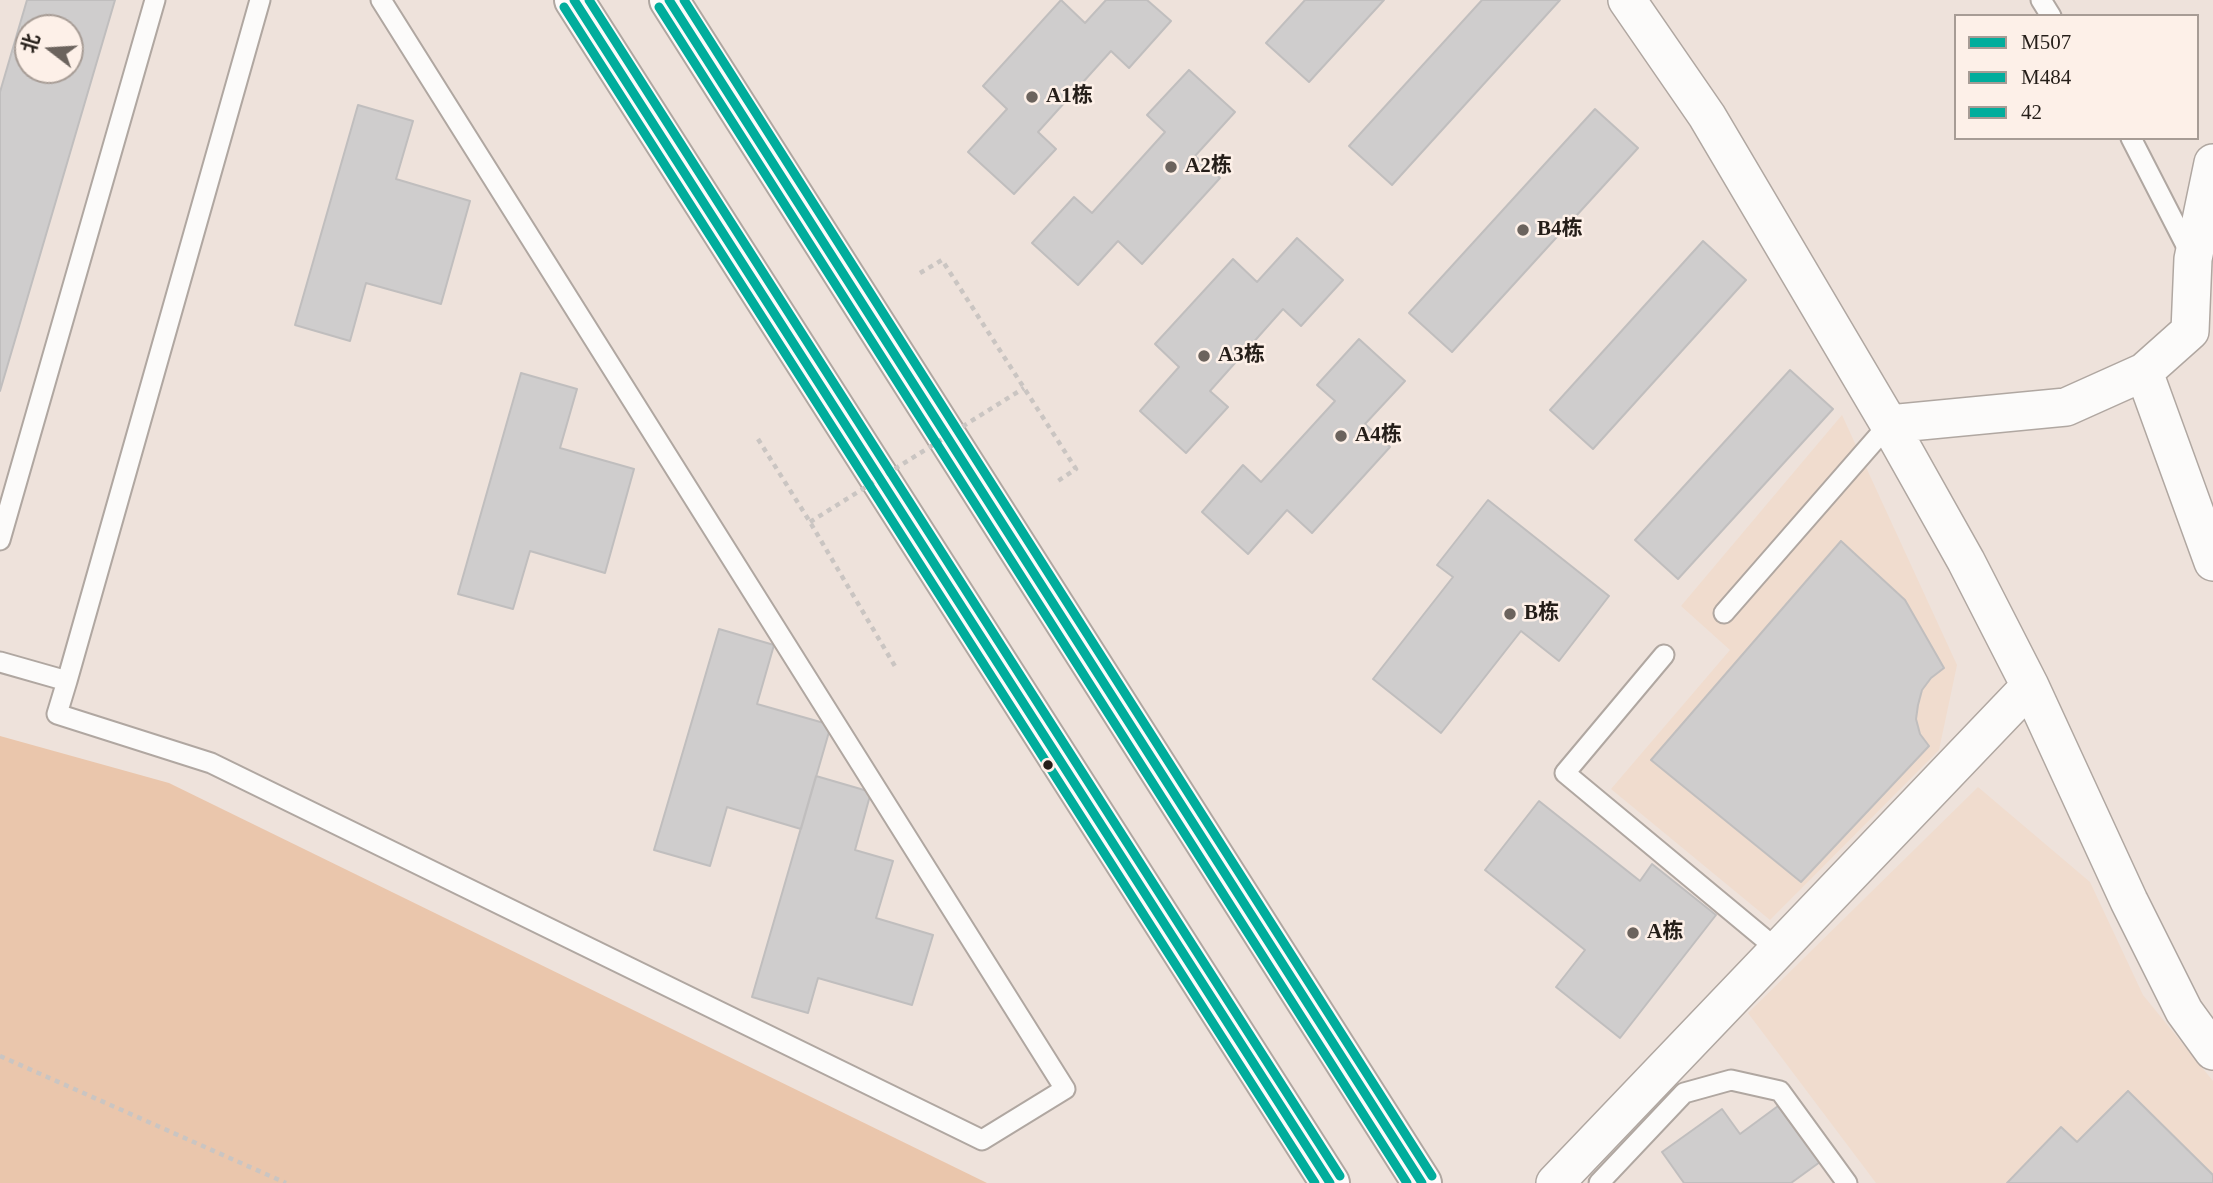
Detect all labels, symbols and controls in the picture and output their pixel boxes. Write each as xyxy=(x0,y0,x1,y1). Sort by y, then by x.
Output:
north arrow xyxy=(14,14,84,84)
legend xyxy=(1954,14,2199,140)
text: M507 xyxy=(2021,30,2071,54)
text: 北 xyxy=(18,31,43,55)
text: M484 xyxy=(2021,65,2071,89)
place label: A1栋 xyxy=(1046,84,1093,110)
marker: A1栋 xyxy=(1024,89,1040,105)
text: 42 xyxy=(2021,100,2042,124)
place label: A2栋 xyxy=(1185,154,1232,180)
marker: A2栋 xyxy=(1163,159,1179,175)
place label: B4栋 xyxy=(1537,217,1583,243)
marker: B4栋 xyxy=(1515,222,1531,238)
place label: A3栋 xyxy=(1218,343,1265,369)
marker: A3栋 xyxy=(1196,348,1212,364)
place label: A4栋 xyxy=(1355,423,1402,449)
marker: A4栋 xyxy=(1333,428,1349,444)
place label: B栋 xyxy=(1524,601,1559,627)
marker: B栋 xyxy=(1502,606,1518,622)
unlabelled marker xyxy=(1041,758,1055,772)
place label: A栋 xyxy=(1647,920,1683,946)
marker: A栋 xyxy=(1625,925,1641,941)

